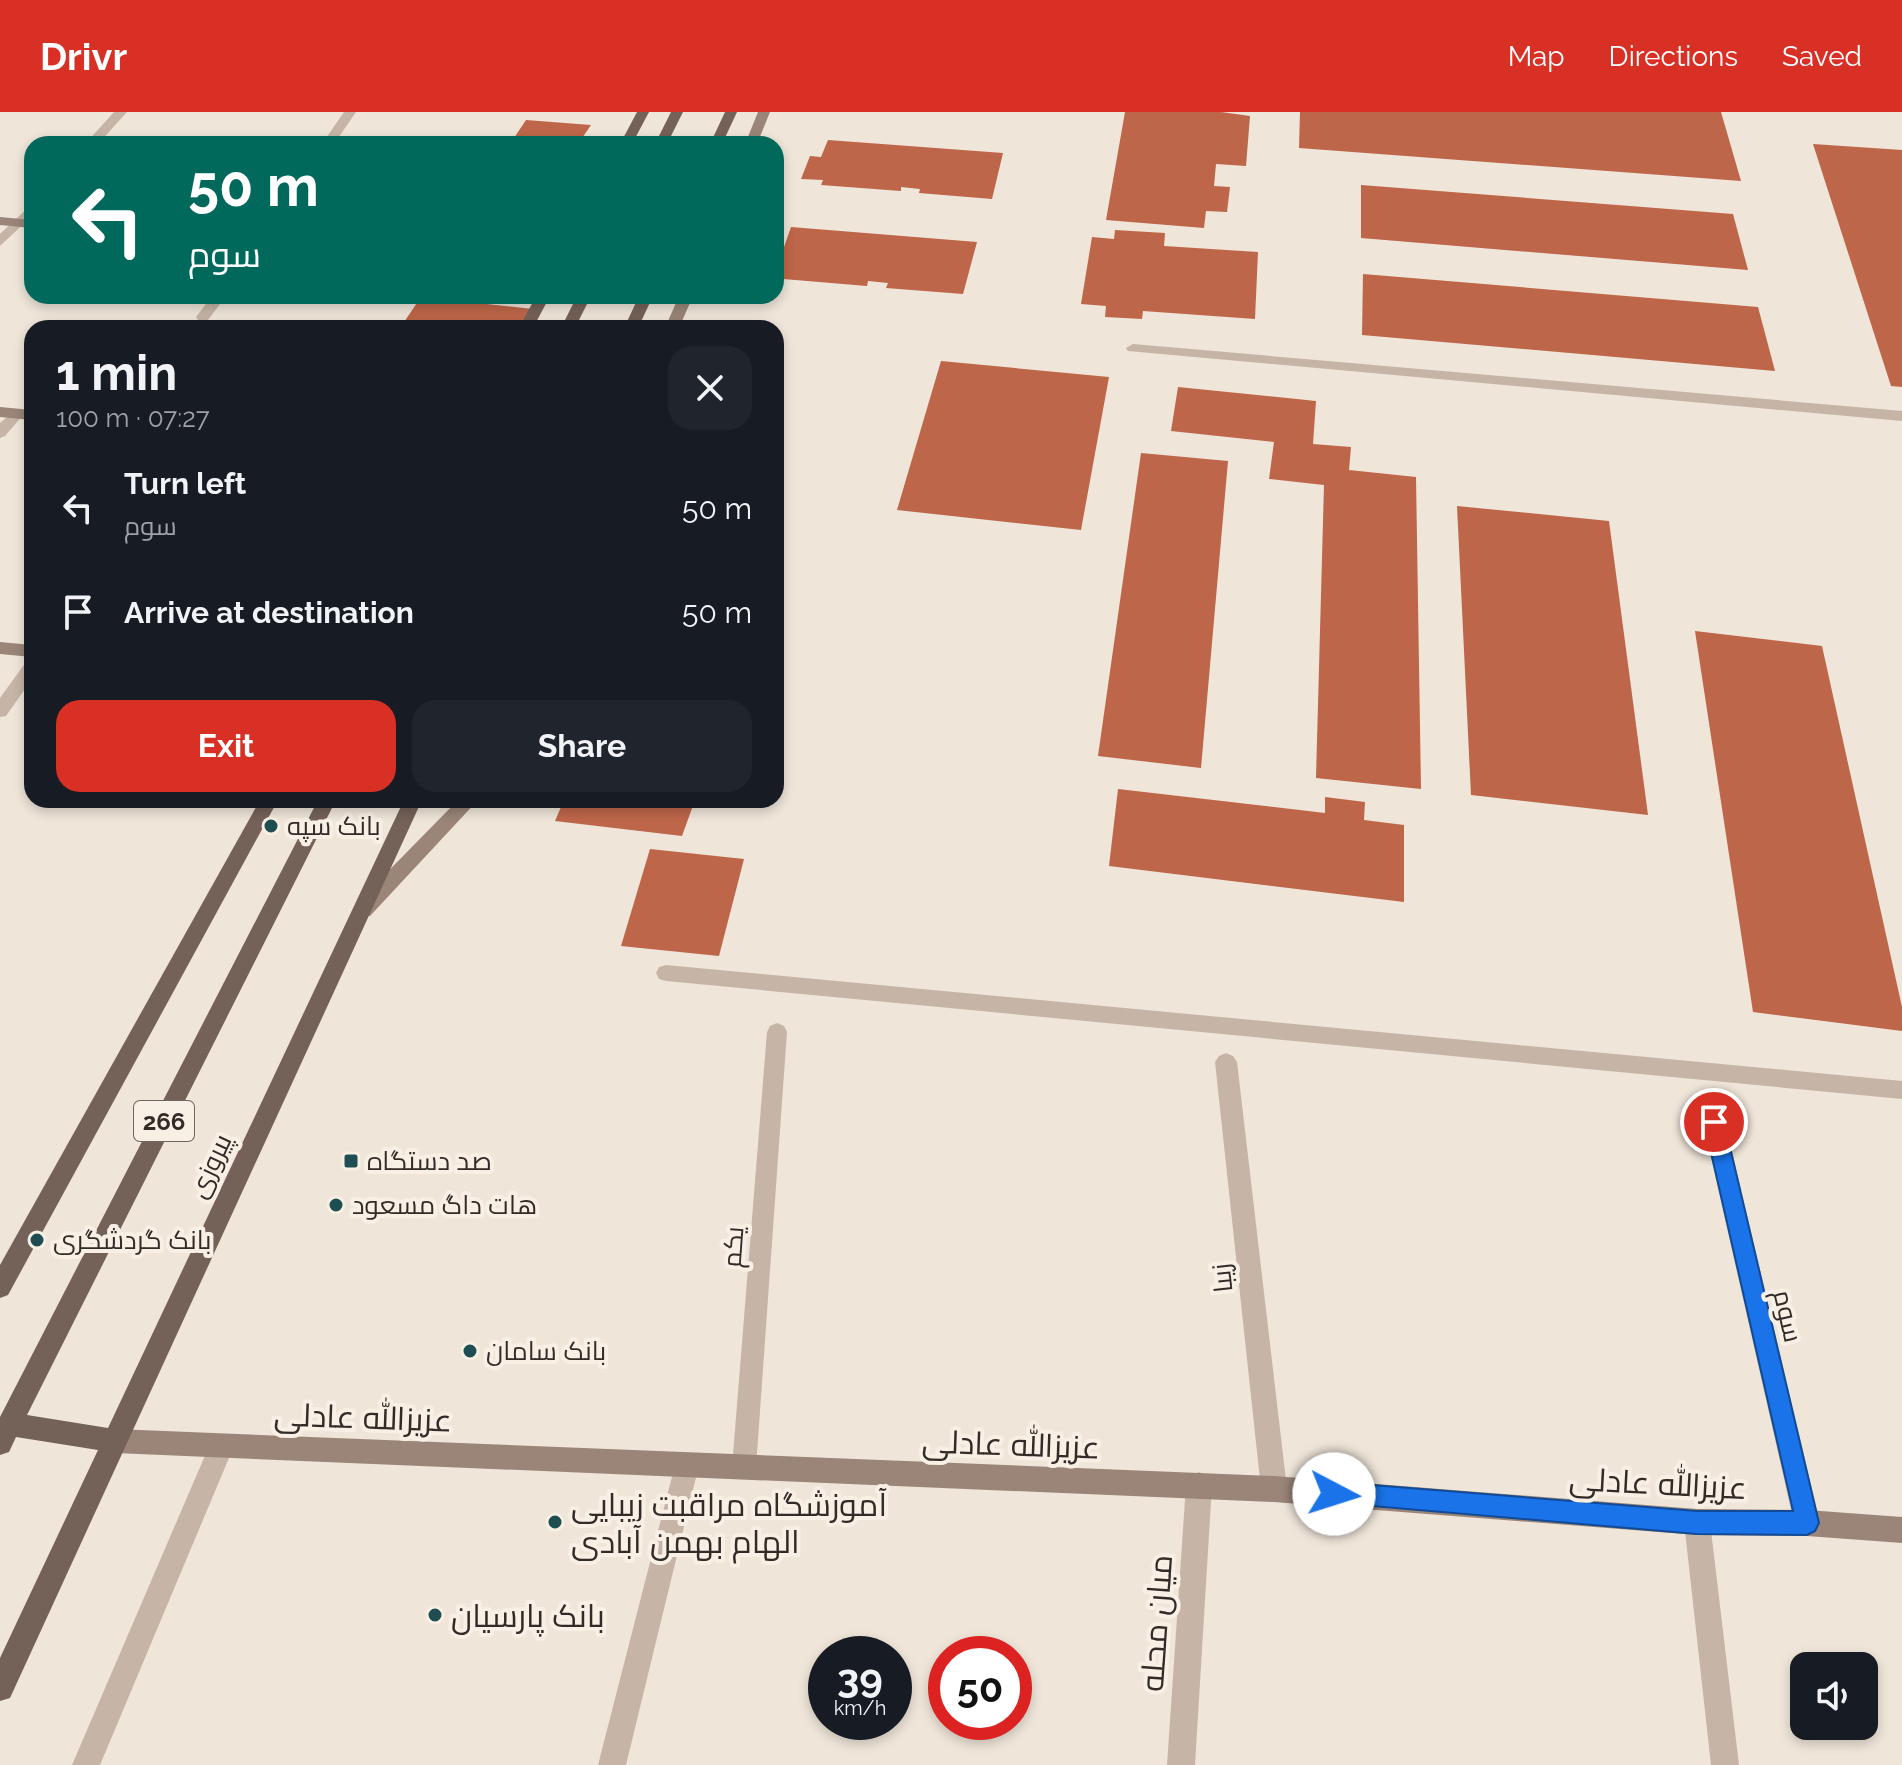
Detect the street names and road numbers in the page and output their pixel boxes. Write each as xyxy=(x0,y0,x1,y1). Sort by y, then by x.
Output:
road number: 266 xyxy=(134,1101,194,1141)
street label: پیروزی xyxy=(182,1129,240,1203)
street label: یکم xyxy=(717,1225,752,1269)
street label: زیبا xyxy=(1206,1262,1238,1294)
street label: سوم xyxy=(1765,1287,1809,1346)
street label: عزیزالله عادلی xyxy=(273,1393,453,1440)
street label: عزیزالله عادلی xyxy=(921,1420,1101,1467)
street label: عزیزالله عادلی xyxy=(1568,1458,1748,1507)
street label: میان محله xyxy=(1133,1553,1180,1693)

